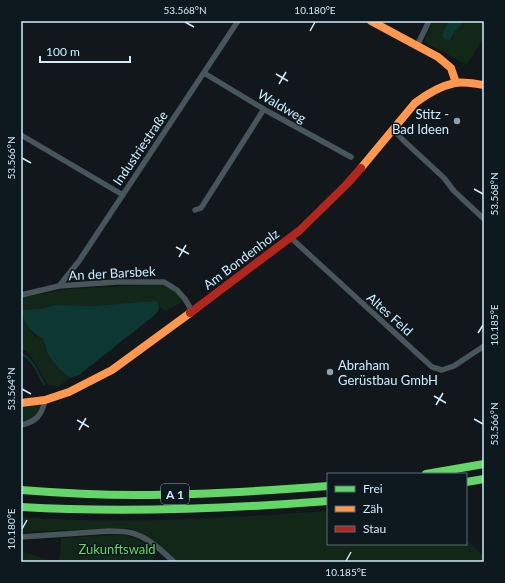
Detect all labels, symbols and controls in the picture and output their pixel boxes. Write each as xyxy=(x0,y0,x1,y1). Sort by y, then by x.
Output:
text: 53.568°N xyxy=(163,4,207,16)
text: 10.180°E xyxy=(294,4,336,16)
scale bar xyxy=(40,38,130,64)
text: 100 m xyxy=(46,44,80,59)
street label: Waldweg xyxy=(255,86,309,126)
place label: Stitz - Bad Ideen xyxy=(392,106,449,137)
street label: Industriestraße xyxy=(109,108,171,188)
marker: Stitz - Bad Ideen xyxy=(452,116,462,126)
text: 53.566°N xyxy=(5,136,17,180)
text: 53.568°N xyxy=(488,172,500,216)
street label: Am Bondenholz xyxy=(200,225,282,293)
street label: An der Barsbek xyxy=(68,263,156,283)
street label: Altes Feld xyxy=(364,289,416,339)
text: 10.185°E xyxy=(488,304,500,346)
place label: Abraham Gerüstbau GmbH xyxy=(338,357,438,388)
text: 53.564°N xyxy=(5,367,17,411)
marker: Abraham Gerüstbau GmbH xyxy=(325,367,335,377)
text: 53.566°N xyxy=(488,402,500,446)
legend xyxy=(327,473,467,545)
text: Frei xyxy=(363,481,383,496)
road number: A 1 xyxy=(161,484,189,504)
text: Zäh xyxy=(363,501,383,516)
text: 10.180°E xyxy=(5,508,17,550)
text: Stau xyxy=(363,521,386,536)
park label: Zukunftswald xyxy=(78,541,156,557)
text: 10.185°E xyxy=(325,566,367,578)

